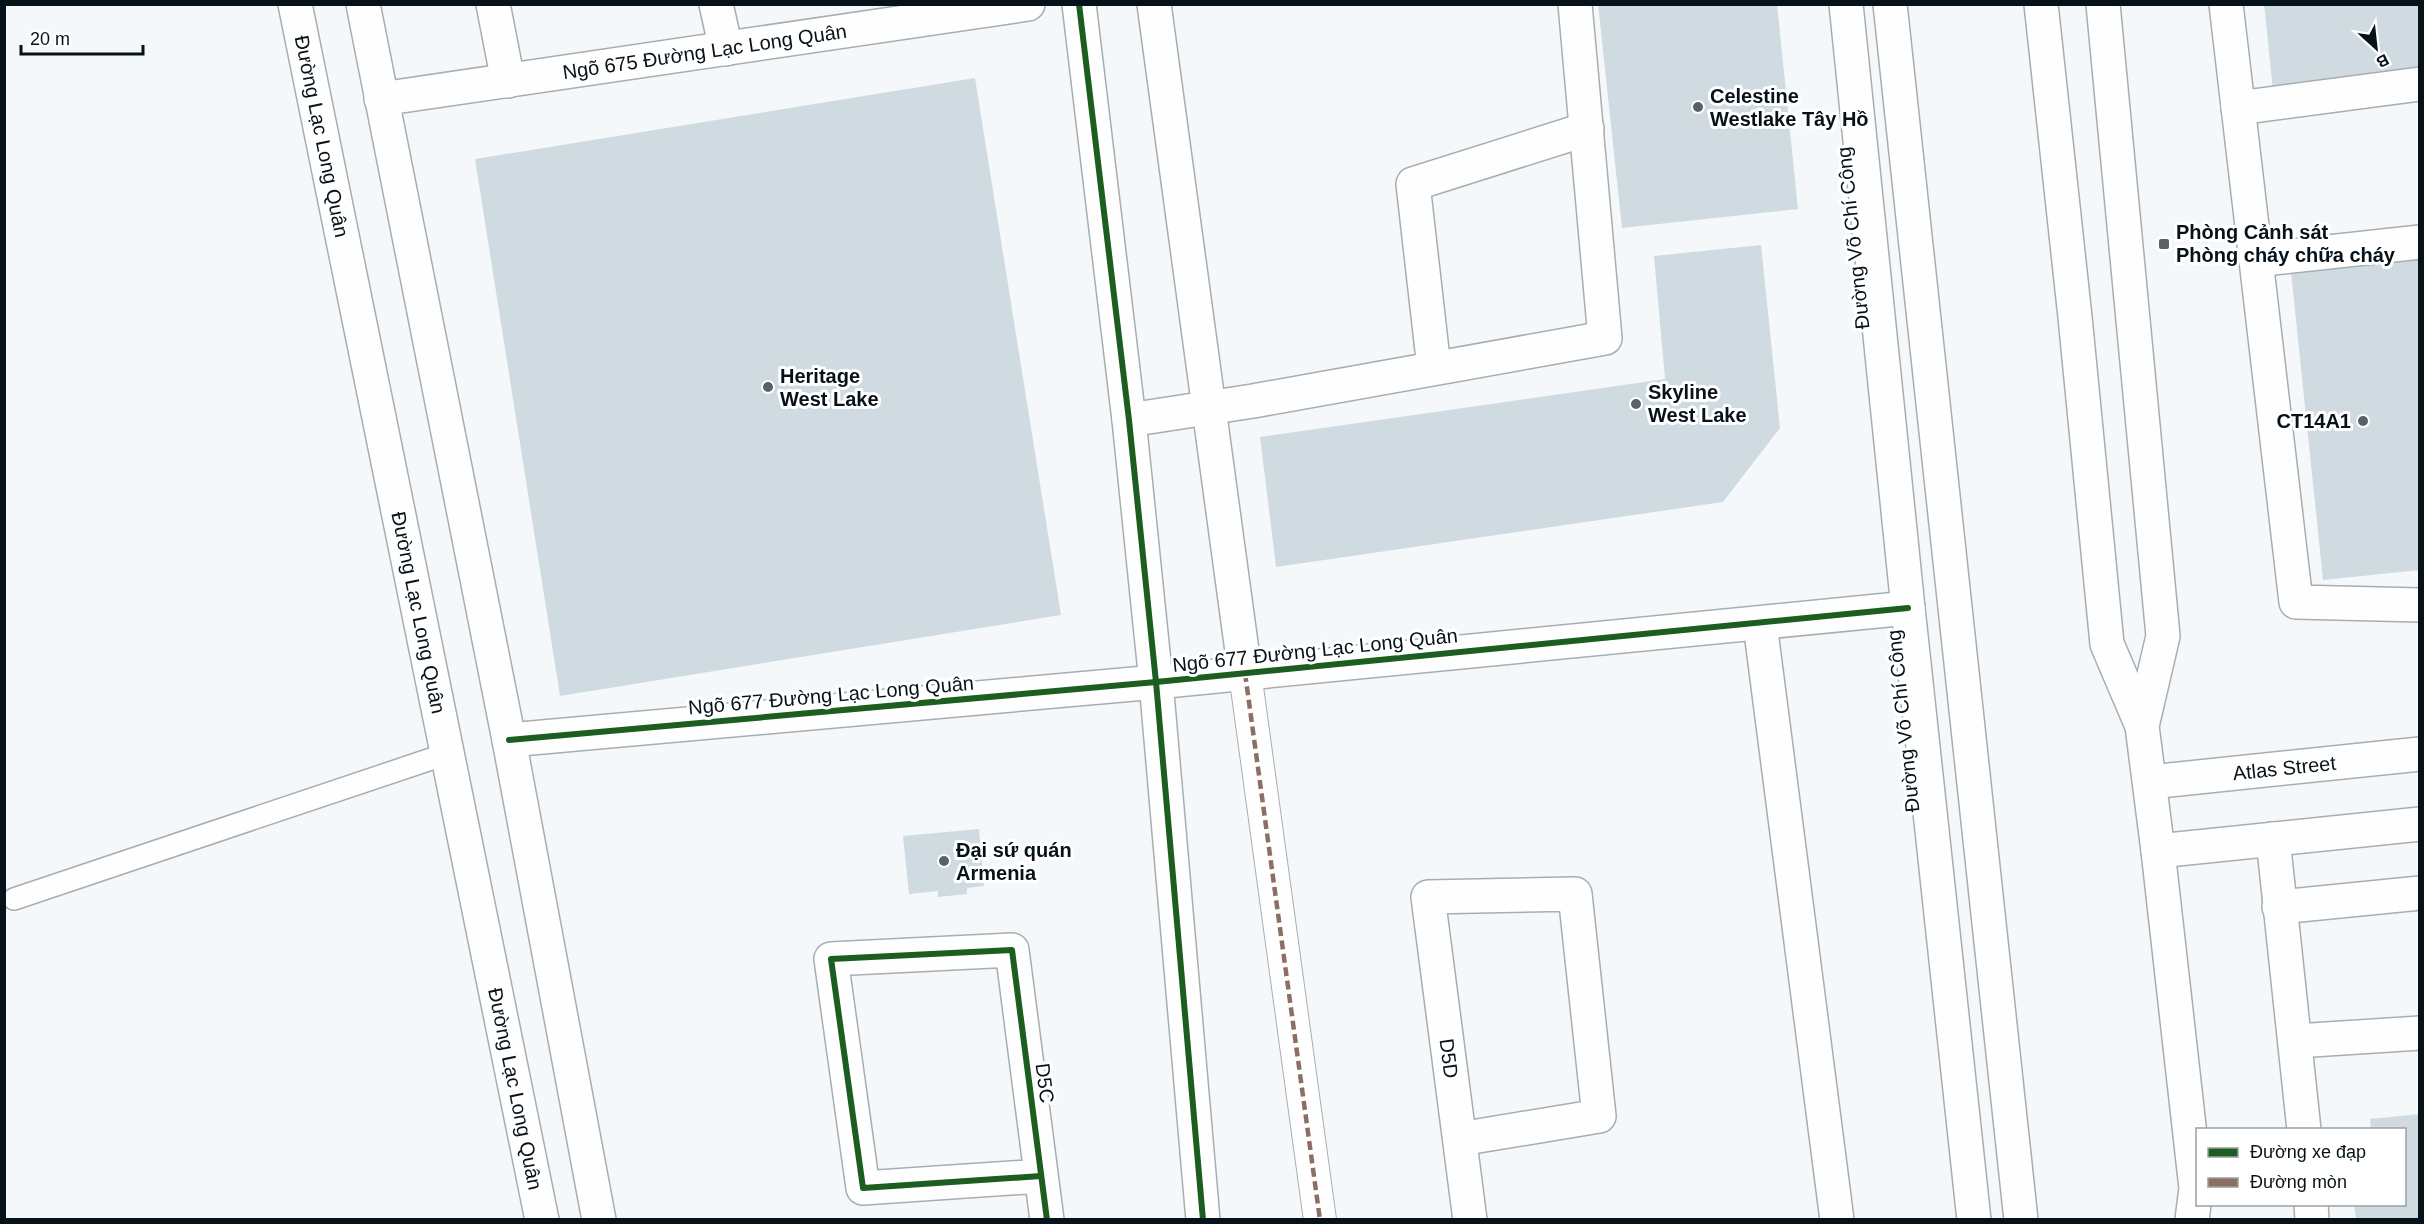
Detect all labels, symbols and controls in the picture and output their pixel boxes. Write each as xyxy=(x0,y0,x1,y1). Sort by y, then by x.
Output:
scale bar xyxy=(21,18,142,56)
north arrow xyxy=(2346,18,2406,78)
street label: Ngõ 675 Đường Lạc Long Quân xyxy=(561,20,848,83)
text: 20 m xyxy=(30,29,70,49)
street label: Đường Lạc Long Quân xyxy=(291,33,353,239)
text: B xyxy=(2374,51,2392,71)
place label: Celestine Westlake Tây Hồ xyxy=(1710,85,1869,130)
marker: Celestine Westlake Tây Hồ xyxy=(1691,100,1705,114)
street label: Đường Võ Chí Công xyxy=(1832,146,1874,330)
place label: Phòng Cảnh sát Phòng cháy chữa cháy xyxy=(2176,221,2396,266)
marker: Phòng Cảnh sát Phòng cháy chữa cháy xyxy=(2157,237,2171,251)
place label: Heritage West Lake xyxy=(780,365,879,410)
marker: Heritage West Lake xyxy=(761,380,775,394)
place label: Skyline West Lake xyxy=(1648,381,1747,426)
marker: Skyline West Lake xyxy=(1629,397,1643,411)
place label: CT14A1 xyxy=(2277,410,2351,432)
marker: CT14A1 xyxy=(2356,414,2370,428)
street label: Đường Lạc Long Quân xyxy=(387,510,450,716)
street label: Ngõ 677 Đường Lạc Long Quân xyxy=(1171,624,1459,676)
street label: Đường Võ Chí Công xyxy=(1882,629,1924,813)
street label: Ngõ 677 Đường Lạc Long Quân xyxy=(687,672,975,718)
street label: Atlas Street xyxy=(2232,752,2337,784)
place label: Đại sứ quán Armenia xyxy=(956,839,1072,884)
marker: Đại sứ quán Armenia xyxy=(937,854,951,868)
street label: Đường Lạc Long Quân xyxy=(484,986,547,1192)
street label: D5D xyxy=(1436,1037,1462,1080)
street label: D5C xyxy=(1032,1062,1058,1104)
legend xyxy=(2196,1128,2406,1206)
text: Đường xe đạp xyxy=(2250,1142,2366,1162)
text: Đường mòn xyxy=(2250,1172,2347,1192)

